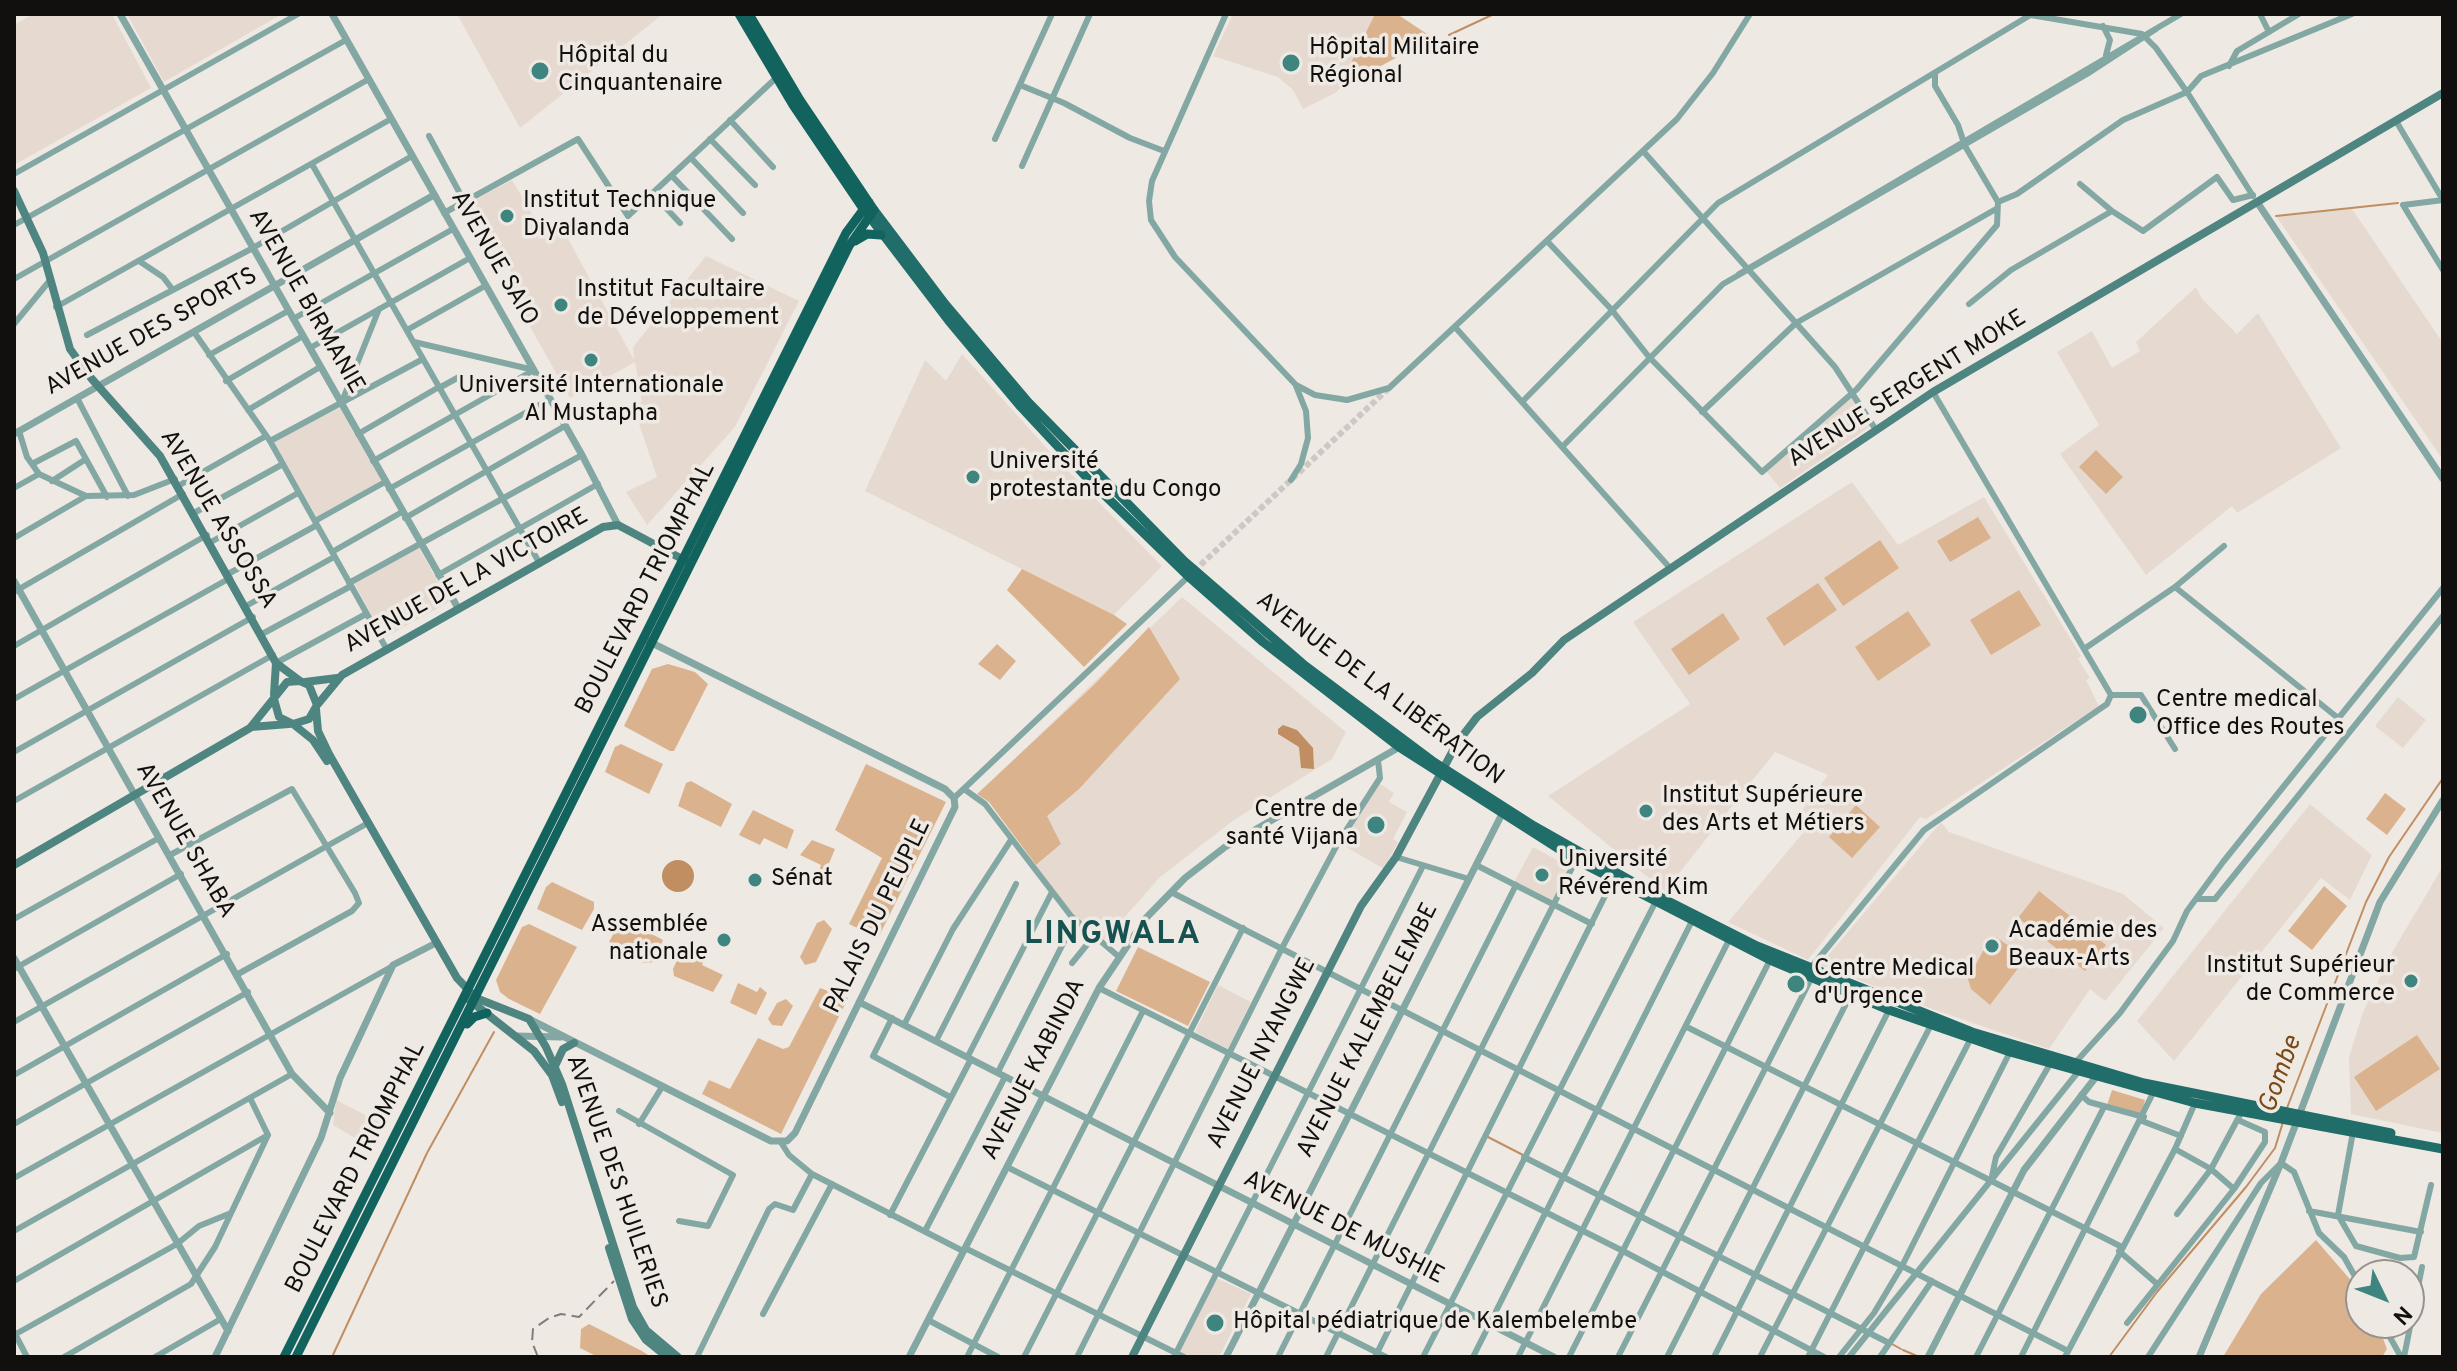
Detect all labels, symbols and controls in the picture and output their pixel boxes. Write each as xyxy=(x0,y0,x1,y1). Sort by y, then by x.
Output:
place label: Hôpital Militaire Régional xyxy=(1309,35,1479,91)
place label: Hôpital du Cinquantenaire xyxy=(558,43,723,99)
marker: Hôpital Militaire Régional xyxy=(1280,52,1302,74)
marker: Hôpital du Cinquantenaire xyxy=(529,60,551,82)
street label: AVENUE SAIO xyxy=(443,187,543,331)
place label: Institut Technique Diyalanda xyxy=(523,188,716,244)
street label: AVENUE BIRMANIE xyxy=(241,205,369,399)
marker: Institut Technique Diyalanda xyxy=(498,207,516,225)
street label: AVENUE DES SPORTS xyxy=(41,263,263,403)
place label: Institut Facultaire de Développement xyxy=(577,277,779,333)
marker: Institut Facultaire de Développement xyxy=(552,296,570,314)
street label: AVENUE SERGENT MOKE xyxy=(1784,305,2032,475)
marker: Université Internationale Al Mustapha xyxy=(582,351,600,369)
place label: Université Internationale Al Mustapha xyxy=(458,373,724,429)
street label: AVENUE ASSOSSA xyxy=(152,425,282,615)
place label: Université protestante du Congo xyxy=(989,449,1221,505)
street label: BOULEVARD TRIOMPHAL xyxy=(571,458,723,720)
marker: Université protestante du Congo xyxy=(964,468,982,486)
street label: AVENUE DE LA VICTOIRE xyxy=(340,503,594,661)
street label: AVENUE DE LA LIBÉRATION xyxy=(1249,587,1509,793)
place label: Centre medical Office des Routes xyxy=(2156,687,2345,743)
marker: Centre medical Office des Routes xyxy=(2127,704,2149,726)
street label: AVENUE SHABA xyxy=(128,758,240,924)
place label: Institut Supérieure des Arts et Métiers xyxy=(1662,783,1865,839)
place label: Centre de santé Vijana xyxy=(1226,797,1358,853)
marker: Institut Supérieure des Arts et Métiers xyxy=(1637,802,1655,820)
marker: Centre de santé Vijana xyxy=(1365,814,1387,836)
street label: PALAIS DU PEUPLE xyxy=(819,815,939,1019)
place label: Université Révérend Kim xyxy=(1558,847,1709,903)
place label: Sénat xyxy=(771,866,833,894)
marker: Université Révérend Kim xyxy=(1533,866,1551,884)
marker: Sénat xyxy=(746,871,764,889)
street label: AVENUE KALEMBELEMBE xyxy=(1292,899,1446,1163)
place label: Assemblée nationale xyxy=(590,912,708,968)
district label: LINGWALA xyxy=(1024,918,1202,956)
place label: Académie des Beaux-Arts xyxy=(2008,918,2158,974)
marker: Assemblée nationale xyxy=(715,931,733,949)
marker: Académie des Beaux-Arts xyxy=(1983,937,2001,955)
place label: Institut Supérieur de Commerce xyxy=(2206,953,2395,1009)
street label: AVENUE NYANGWE xyxy=(1202,954,1324,1154)
place label: Centre Medical d'Urgence xyxy=(1814,956,1974,1012)
marker: Institut Supérieur de Commerce xyxy=(2402,972,2420,990)
marker: Centre Medical d'Urgence xyxy=(1785,973,1807,995)
street label: AVENUE KABINDA xyxy=(977,975,1093,1165)
water label: Gombe xyxy=(2254,1032,2310,1118)
street label: BOULEVARD TRIOMPHAL xyxy=(281,1037,433,1299)
street label: AVENUE DES HUILERIES xyxy=(558,1051,672,1313)
street label: AVENUE DE MUSHIE xyxy=(1238,1166,1448,1292)
north arrow xyxy=(2345,1259,2425,1339)
text: N xyxy=(2386,1299,2417,1329)
place label: Hôpital pédiatrique de Kalembelembe xyxy=(1233,1309,1637,1337)
marker: Hôpital pédiatrique de Kalembelembe xyxy=(1204,1312,1226,1334)

